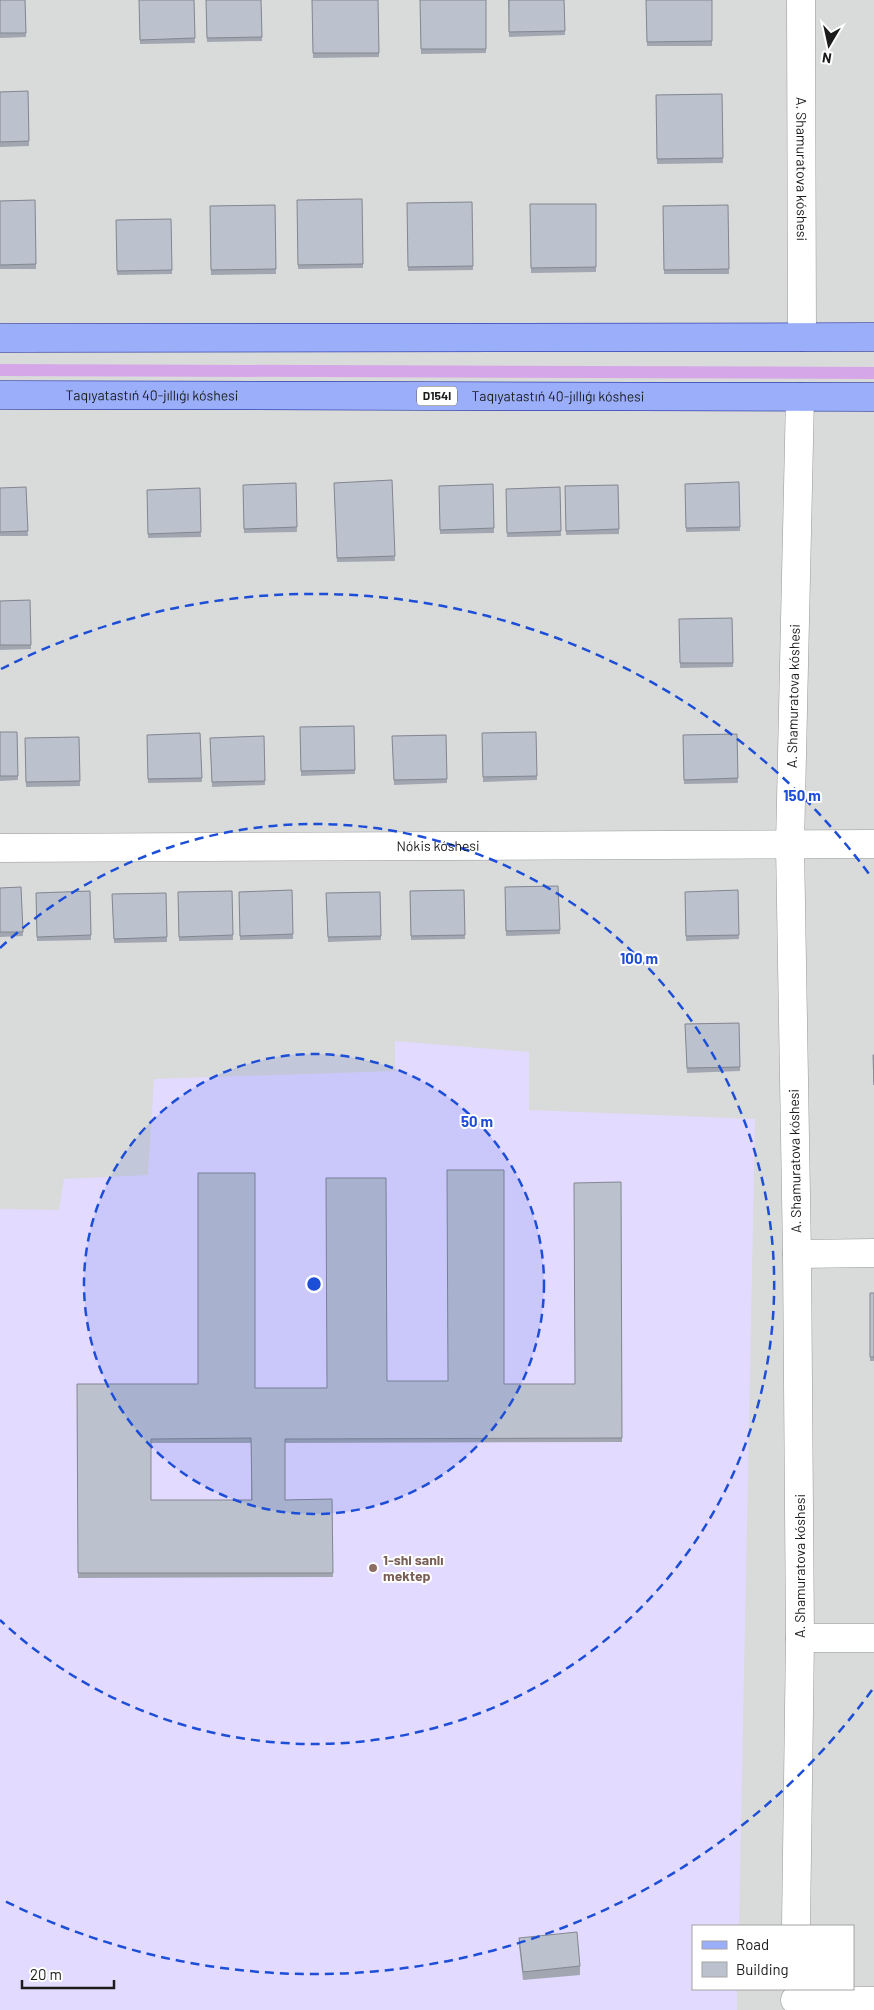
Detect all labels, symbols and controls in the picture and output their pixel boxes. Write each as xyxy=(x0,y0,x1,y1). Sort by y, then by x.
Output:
north arrow xyxy=(804,20,854,70)
text: N xyxy=(821,49,833,67)
street label: A. Shamuratova kóshesi xyxy=(793,97,811,241)
street label: Taqıyatastıń 40-jıllıǵı kóshesi xyxy=(66,386,238,404)
road number: D154l xyxy=(417,386,457,406)
street label: Taqıyatastıń 40-jıllıǵı kóshesi xyxy=(472,387,644,404)
street label: A. Shamuratova kóshesi xyxy=(783,624,803,768)
text: 150 m xyxy=(783,786,821,804)
street label: Nókis kóshesi xyxy=(396,837,480,854)
text: 100 m xyxy=(620,949,658,967)
street label: A. Shamuratova kóshesi xyxy=(785,1089,804,1233)
text: 50 m xyxy=(461,1112,493,1130)
centre of rings xyxy=(305,1275,323,1293)
street label: A. Shamuratova kóshesi xyxy=(791,1494,808,1638)
place label: 1-shi sanlı mektep xyxy=(383,1551,444,1584)
marker: 1-shi sanlı mektep xyxy=(367,1562,379,1574)
legend xyxy=(692,1925,854,1990)
text: Road xyxy=(736,1935,769,1953)
scale bar xyxy=(22,1958,115,1990)
text: Building xyxy=(736,1960,789,1978)
text: 20 m xyxy=(30,1965,62,1983)

